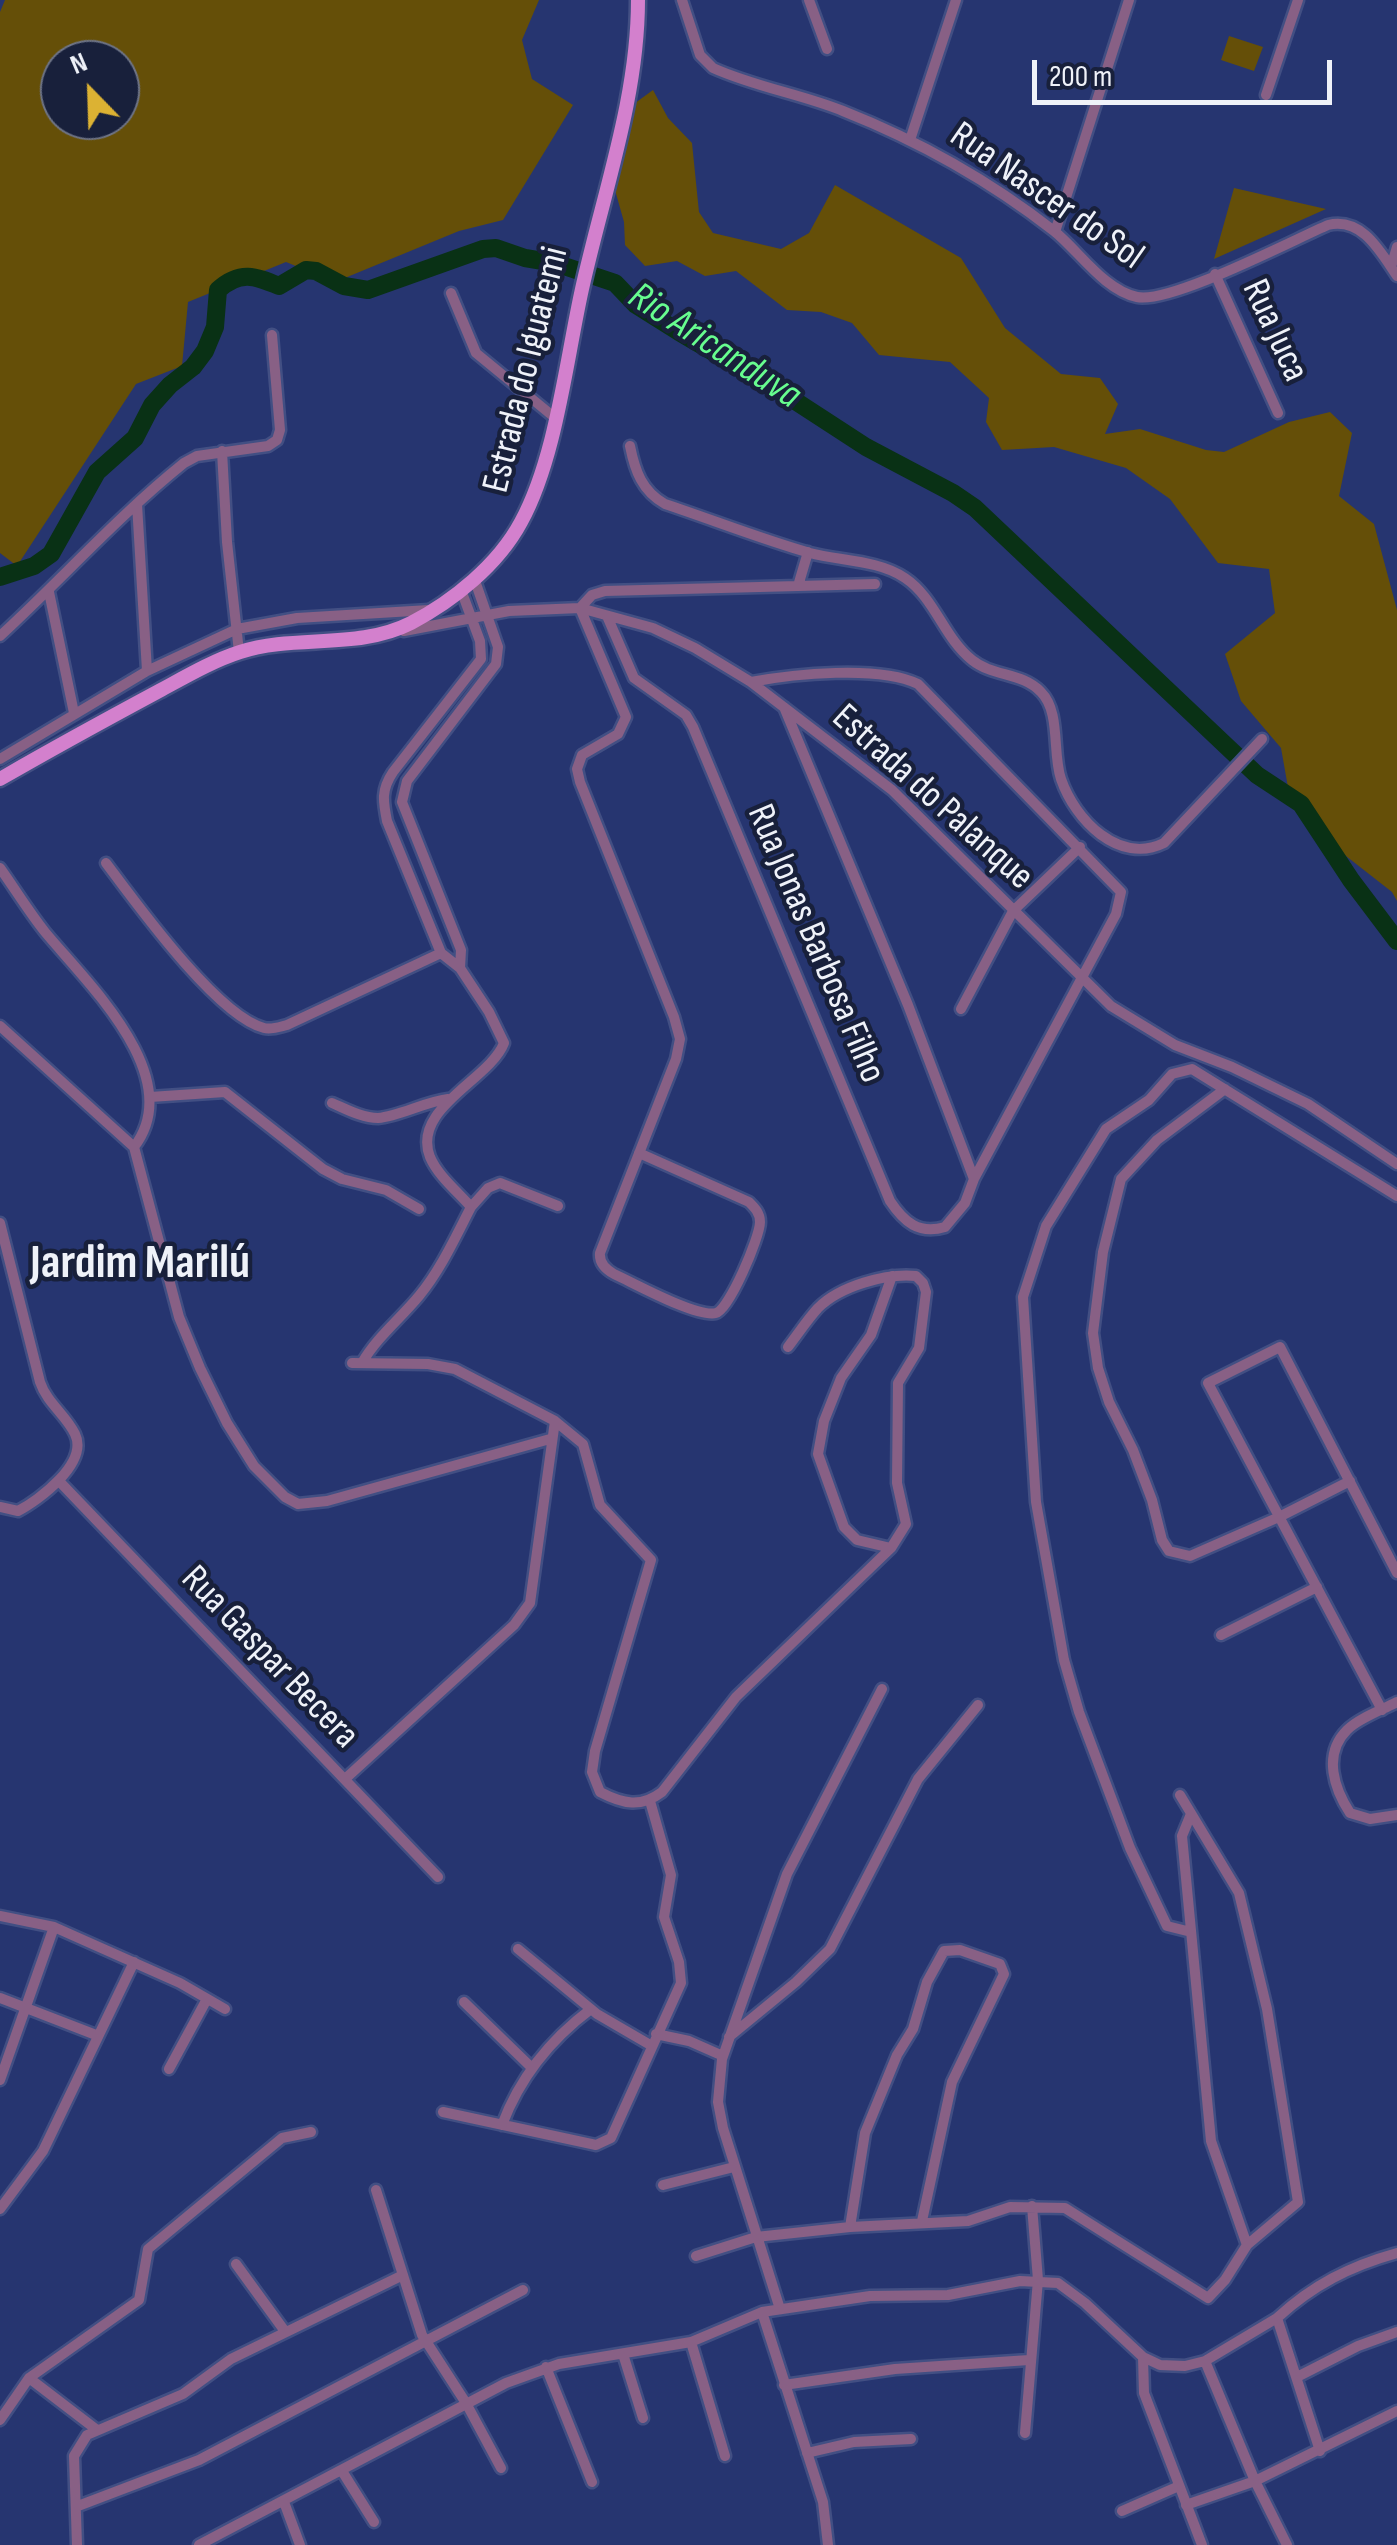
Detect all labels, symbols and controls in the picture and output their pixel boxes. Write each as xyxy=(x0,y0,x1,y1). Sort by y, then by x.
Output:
north arrow xyxy=(40,40,140,140)
scale bar xyxy=(1037,40,1337,102)
text: N xyxy=(66,46,92,82)
text: 200 m xyxy=(1049,59,1112,95)
street label: Rua Nascer do Sol xyxy=(940,114,1152,280)
street label: Estrada do Iguatemi xyxy=(474,243,580,497)
water label: Rio Aricanduva xyxy=(619,273,809,421)
street label: Rua Juca xyxy=(1231,273,1317,389)
street label: Estrada do Palanque xyxy=(822,696,1042,900)
street label: Rua Jonas Barbosa Filho xyxy=(736,798,894,1090)
district label: Jardim Marilú xyxy=(30,1236,250,1294)
street label: Rua Gaspar Becera xyxy=(171,1557,367,1759)

